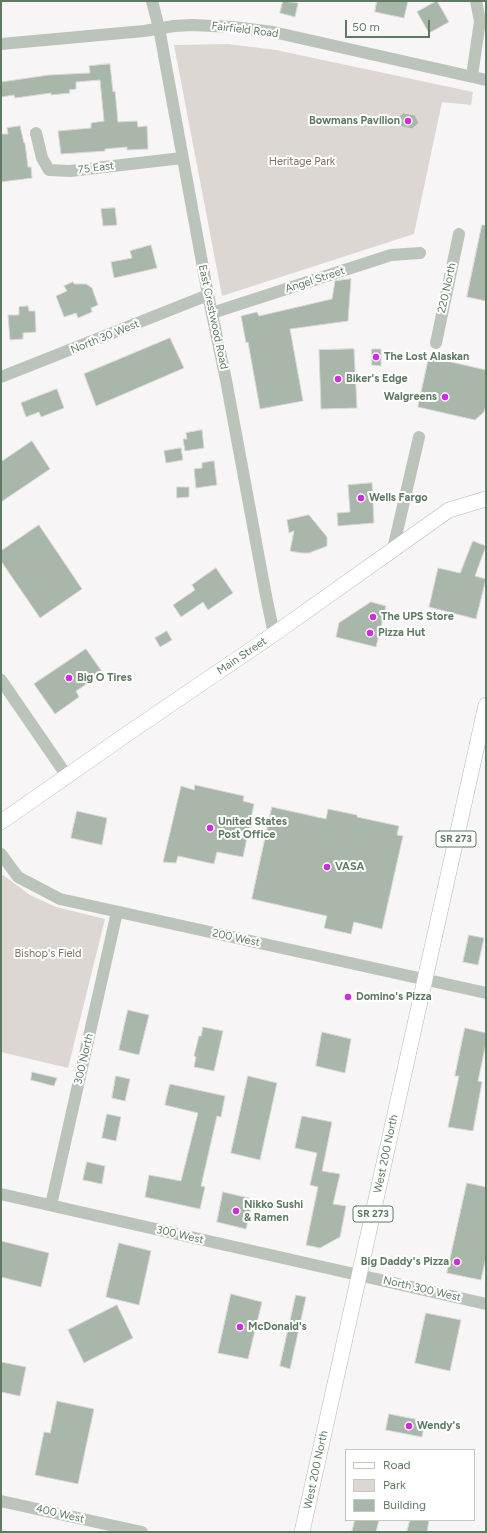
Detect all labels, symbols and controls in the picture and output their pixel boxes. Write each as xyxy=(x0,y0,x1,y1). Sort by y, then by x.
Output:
scale bar xyxy=(347,12,432,38)
street label: Fairfield Road xyxy=(211,19,279,41)
text: 50 m xyxy=(352,20,380,34)
place label: Bowmans Pavilion xyxy=(309,114,400,128)
marker: Bowmans Pavilion xyxy=(403,116,413,126)
park label: Heritage Park xyxy=(269,155,335,169)
street label: 75 East xyxy=(77,159,115,177)
street label: 220 North xyxy=(435,262,459,314)
street label: East Crestwood Road xyxy=(195,263,231,371)
street label: Angel Street xyxy=(283,264,347,296)
street label: North 30 West xyxy=(69,317,141,357)
place label: The Lost Alaskan xyxy=(384,350,469,364)
marker: The Lost Alaskan xyxy=(371,352,381,362)
place label: Biker's Edge xyxy=(346,372,408,386)
marker: Biker's Edge xyxy=(333,374,343,384)
place label: Walgreens xyxy=(384,390,437,404)
marker: Walgreens xyxy=(440,392,450,402)
place label: Wells Fargo xyxy=(369,491,428,505)
marker: Wells Fargo xyxy=(356,493,366,503)
place label: The UPS Store xyxy=(381,610,454,624)
marker: The UPS Store xyxy=(368,612,378,622)
place label: Pizza Hut xyxy=(378,626,425,640)
marker: Pizza Hut xyxy=(365,628,375,638)
street label: Main Street xyxy=(215,635,269,677)
place label: Big O Tires xyxy=(77,671,132,685)
marker: Big O Tires xyxy=(64,673,74,683)
place label: United States Post Office xyxy=(218,815,287,841)
marker: United States Post Office xyxy=(205,823,215,833)
road number: SR 273 xyxy=(436,831,476,847)
place label: VASA xyxy=(335,860,364,874)
marker: VASA xyxy=(322,862,332,872)
street label: 200 West xyxy=(211,927,261,949)
park label: Bishop's Field xyxy=(15,947,81,961)
place label: Domino's Pizza xyxy=(356,990,432,1004)
marker: Domino's Pizza xyxy=(343,992,353,1002)
street label: 300 North xyxy=(72,1032,96,1086)
street label: West 200 North xyxy=(371,1114,401,1194)
place label: Nikko Sushi & Ramen xyxy=(244,1198,303,1224)
marker: Nikko Sushi & Ramen xyxy=(231,1206,241,1216)
road number: SR 273 xyxy=(353,1206,393,1222)
street label: 300 West xyxy=(155,1223,205,1247)
place label: Big Daddy's Pizza xyxy=(361,1255,449,1269)
marker: Big Daddy's Pizza xyxy=(452,1257,462,1267)
street label: North 300 West xyxy=(382,1274,462,1304)
place label: McDonald's xyxy=(248,1320,307,1334)
marker: McDonald's xyxy=(235,1322,245,1332)
place label: Wendy's xyxy=(417,1419,460,1433)
marker: Wendy's xyxy=(404,1421,414,1431)
street label: West 200 North xyxy=(301,1430,331,1510)
legend xyxy=(345,1449,475,1521)
text: Road xyxy=(383,1458,411,1472)
text: Park xyxy=(383,1478,406,1492)
text: Building xyxy=(383,1498,426,1512)
street label: 400 West xyxy=(35,1502,85,1526)

